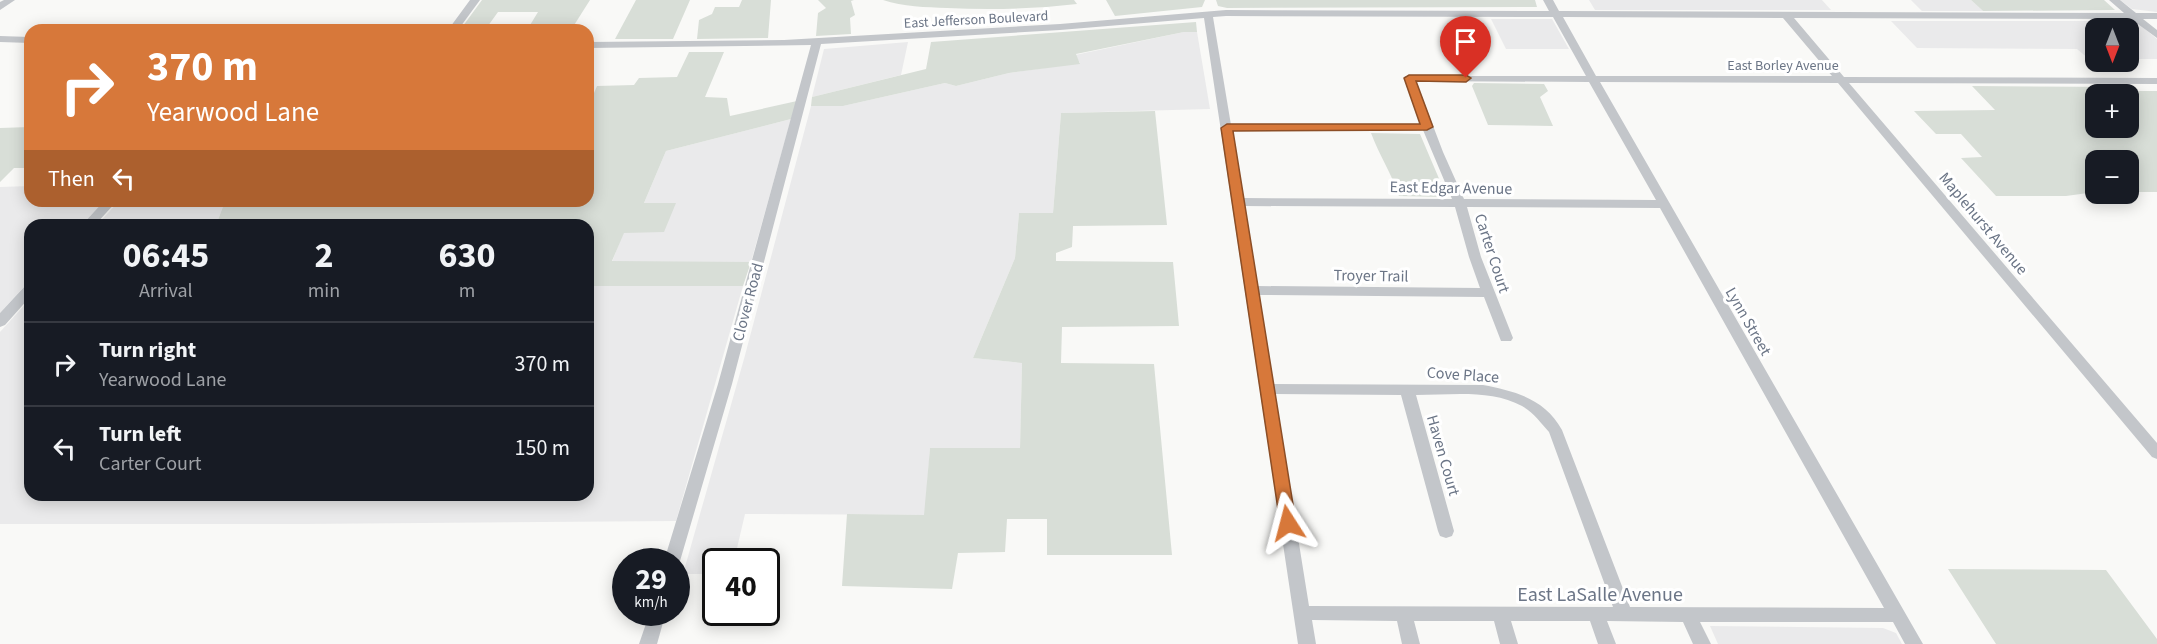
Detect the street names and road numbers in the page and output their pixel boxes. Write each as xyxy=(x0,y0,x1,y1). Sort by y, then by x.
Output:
street label: East Jefferson Boulevard xyxy=(903,6,1049,34)
street label: East Borley Avenue xyxy=(1727,56,1839,76)
street label: Maplehurst Avenue xyxy=(1934,168,2033,280)
street label: East Edgar Avenue xyxy=(1390,176,1513,200)
street label: Carter Court xyxy=(1469,211,1515,296)
street label: Clover Road xyxy=(727,261,769,344)
street label: Troyer Trail xyxy=(1333,264,1409,288)
street label: Lynn Street xyxy=(1720,283,1777,360)
street label: Cove Place xyxy=(1426,361,1500,388)
street label: Haven Court xyxy=(1421,412,1465,499)
street label: East LaSalle Avenue xyxy=(1517,581,1683,609)

